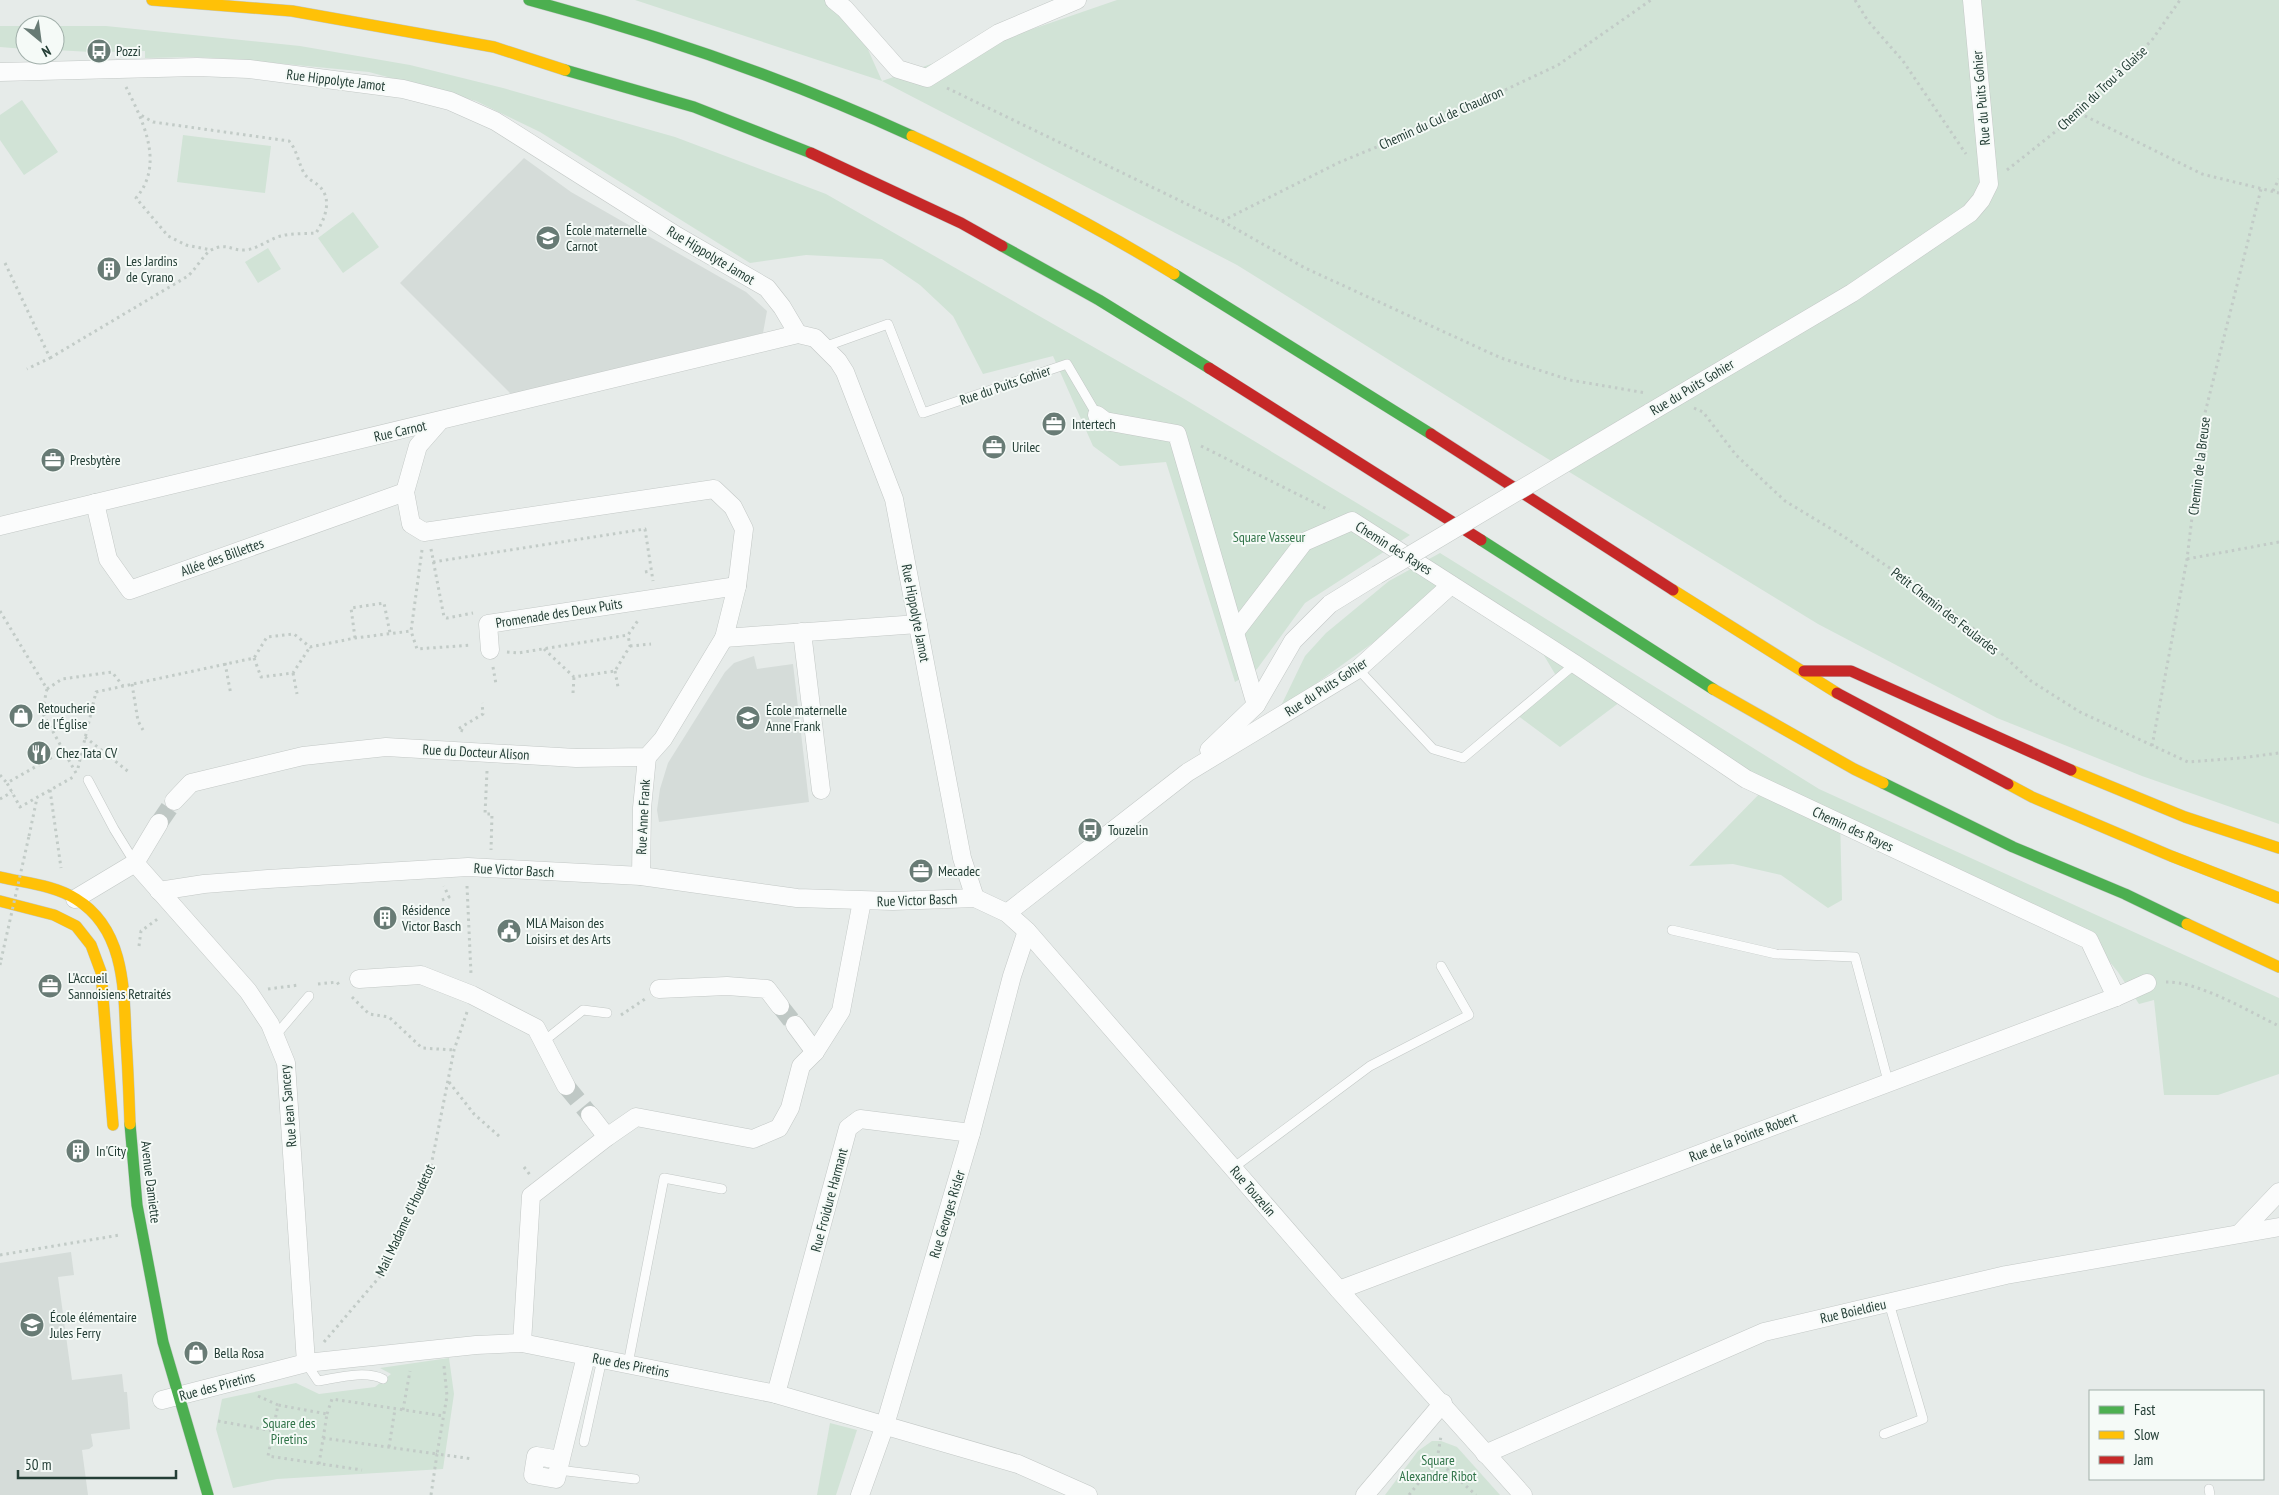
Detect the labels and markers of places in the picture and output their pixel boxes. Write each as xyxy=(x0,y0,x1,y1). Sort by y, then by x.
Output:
bus stop icon: Pozzi xyxy=(86,38,112,64)
place label: Pozzi xyxy=(116,42,141,60)
place label: École maternelle Carnot xyxy=(566,221,647,255)
school or university icon: École maternelle Carnot xyxy=(535,225,561,251)
place label: Les Jardins de Cyrano xyxy=(126,252,178,286)
building icon: Les Jardins de Cyrano xyxy=(96,256,122,282)
office icon: Intertech xyxy=(1041,411,1067,437)
place label: Intertech xyxy=(1072,415,1116,433)
office icon: Urilec xyxy=(981,434,1007,460)
place label: Urilec xyxy=(1012,438,1040,456)
office icon: Presbytère xyxy=(40,447,66,473)
place label: Presbytère xyxy=(70,451,121,469)
place label: Retoucherie de l'Église xyxy=(38,699,96,733)
place label: École maternelle Anne Frank xyxy=(766,701,847,735)
shop icon: Retoucherie de l'Église xyxy=(8,703,34,729)
school or university icon: École maternelle Anne Frank xyxy=(735,705,761,731)
restaurant icon: Chez Tata CV xyxy=(26,740,52,766)
place label: Chez Tata CV xyxy=(56,744,118,762)
bus stop icon: Touzelin xyxy=(1077,817,1103,843)
place label: Touzelin xyxy=(1108,821,1148,839)
office icon: Mecadec xyxy=(908,858,934,884)
place label: Mecadec xyxy=(938,862,980,880)
place label: Résidence Victor Basch xyxy=(401,901,461,935)
building icon: Résidence Victor Basch xyxy=(372,905,398,931)
place label: MLA Maison des Loisirs et des Arts xyxy=(526,914,611,948)
public building icon: MLA Maison des Loisirs et des Arts xyxy=(496,918,522,944)
place label: L'Accueil Sannoisiens Retraités xyxy=(68,969,171,1003)
office icon: L'Accueil Sannoisiens Retraités xyxy=(37,973,63,999)
building icon: In'City xyxy=(65,1138,91,1164)
place label: In'City xyxy=(96,1142,127,1160)
place label: École élémentaire Jules Ferry xyxy=(49,1308,137,1342)
school or university icon: École élémentaire Jules Ferry xyxy=(19,1312,45,1338)
shop icon: Bella Rosa xyxy=(183,1340,209,1366)
place label: Bella Rosa xyxy=(214,1344,264,1362)

